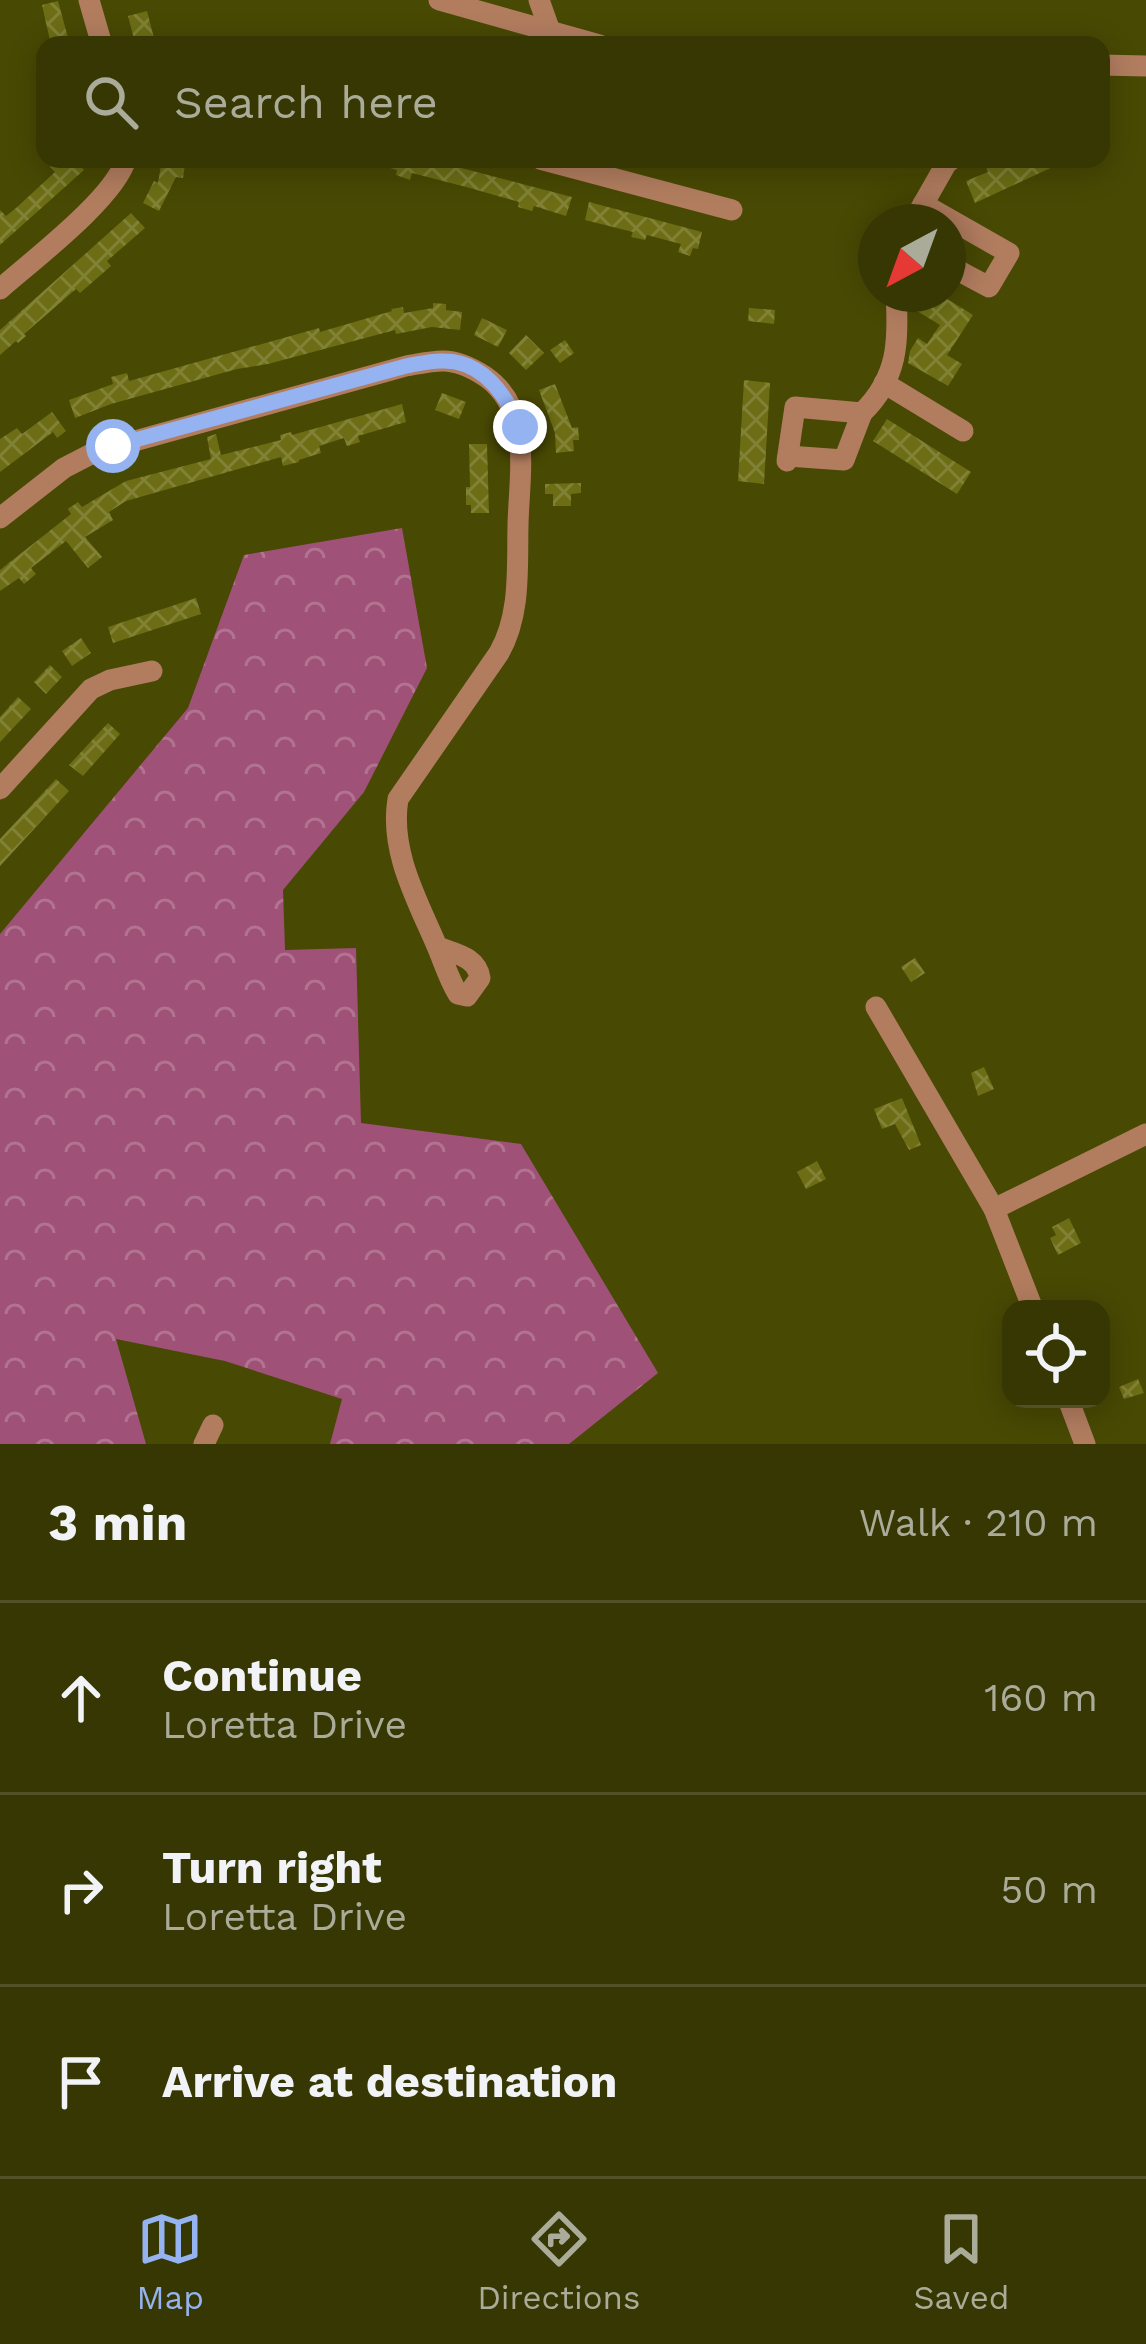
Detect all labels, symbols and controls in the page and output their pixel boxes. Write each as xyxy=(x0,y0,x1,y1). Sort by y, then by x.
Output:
search box xyxy=(36,36,1110,168)
icon: search xyxy=(78,69,144,135)
text: Search here xyxy=(174,76,438,129)
north arrow xyxy=(858,204,966,312)
route end xyxy=(493,400,547,454)
route start xyxy=(86,419,140,473)
map controls xyxy=(1002,1300,1110,1408)
button: locate xyxy=(1002,1300,1110,1408)
text: 3 min xyxy=(48,1493,187,1552)
text: Walk · 210 m xyxy=(859,1500,1098,1545)
text: Continue xyxy=(162,1649,362,1702)
icon: ahead xyxy=(48,1665,114,1731)
text: 160 m xyxy=(984,1675,1098,1720)
text: Loretta Drive xyxy=(162,1702,407,1747)
text: Turn right xyxy=(162,1841,382,1894)
icon: right xyxy=(48,1857,114,1923)
text: 50 m xyxy=(1001,1867,1098,1912)
text: Loretta Drive xyxy=(162,1894,407,1939)
icon: arrive xyxy=(48,2049,114,2115)
text: Arrive at destination xyxy=(162,2055,617,2108)
tab: Map xyxy=(137,2206,204,2317)
tab: Directions xyxy=(477,2206,640,2317)
tab: Saved xyxy=(914,2206,1009,2317)

